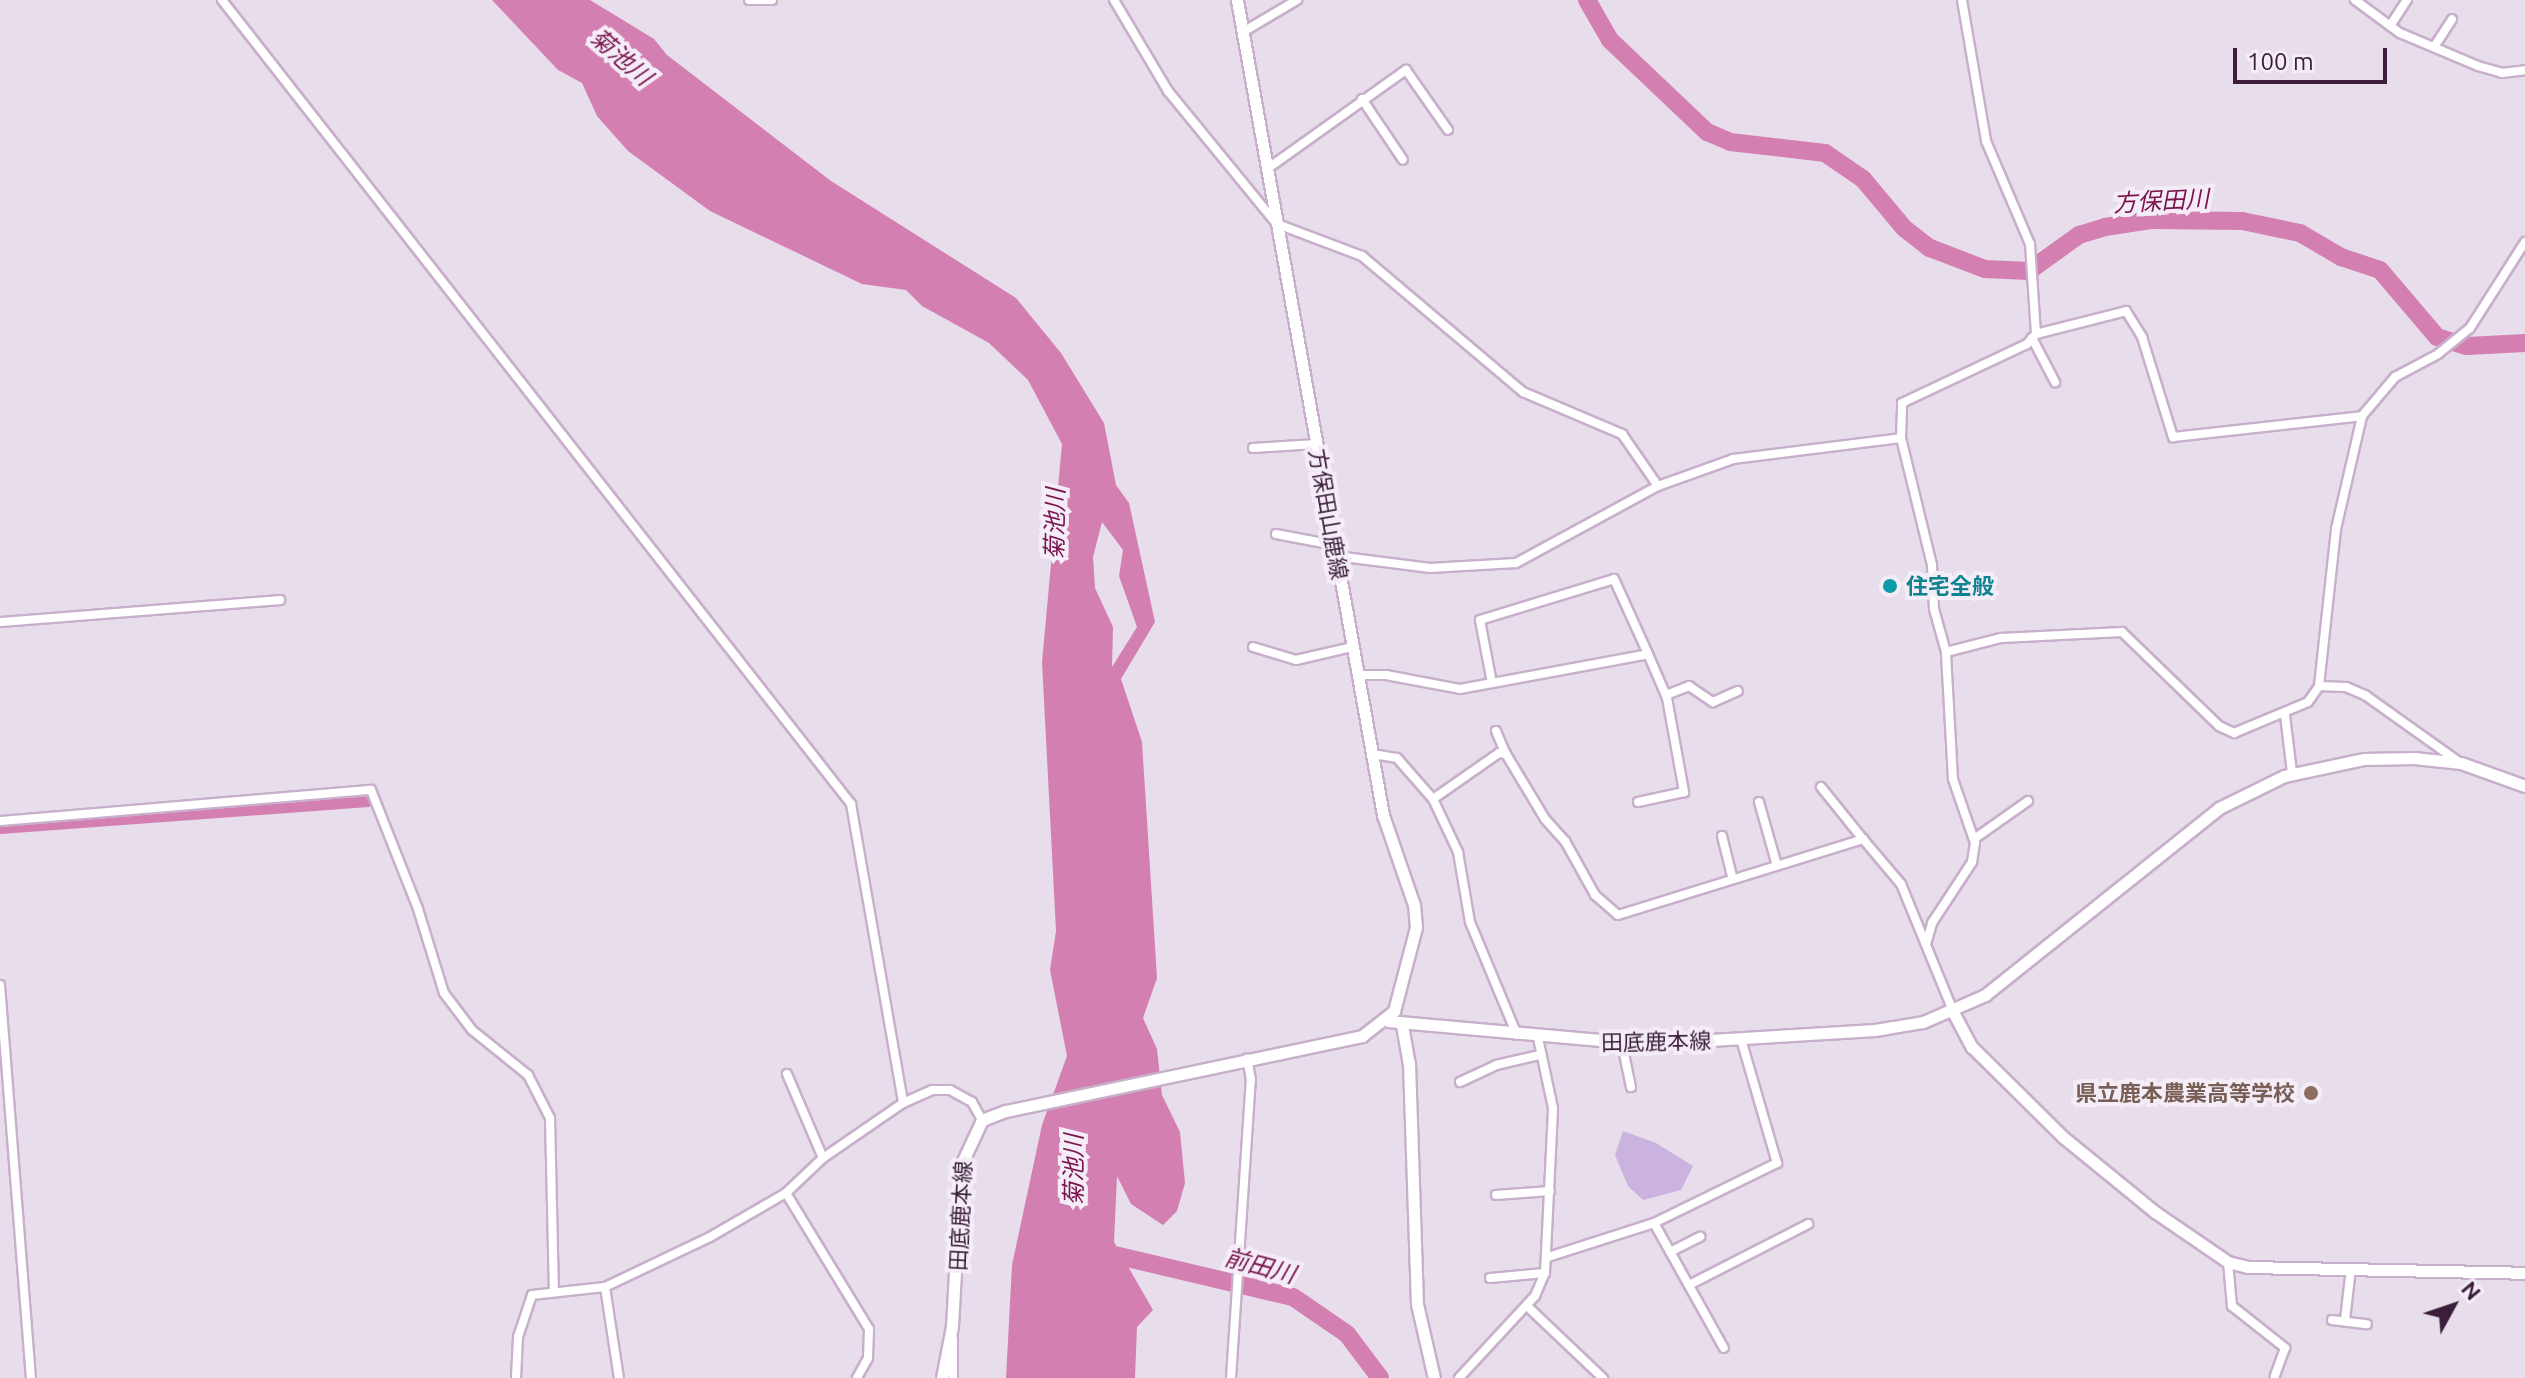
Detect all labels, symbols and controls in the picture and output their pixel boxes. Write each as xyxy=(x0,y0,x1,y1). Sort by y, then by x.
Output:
water label: 菊池川 xyxy=(584,23,658,91)
scale bar xyxy=(2237,32,2391,82)
text: 100 m xyxy=(2247,48,2314,75)
water label: 方保田川 xyxy=(2112,184,2210,218)
street label: 方保田山鹿線 xyxy=(1305,447,1353,581)
water label: 菊池川 xyxy=(1040,488,1070,560)
place label: 住宅全般 xyxy=(1906,573,1994,599)
marker: 住宅全般 xyxy=(1881,577,1899,595)
street label: 田底鹿本線 xyxy=(1601,1027,1711,1055)
place label: 県立鹿本農業高等学校 xyxy=(2075,1080,2295,1106)
marker: 県立鹿本農業高等学校 xyxy=(2302,1084,2320,1102)
water label: 菊池川 xyxy=(1060,1134,1088,1206)
street label: 田底鹿本線 xyxy=(944,1160,976,1272)
water label: 前田川 xyxy=(1221,1243,1299,1289)
north arrow xyxy=(2413,1266,2493,1346)
text: N xyxy=(2457,1276,2487,1305)

